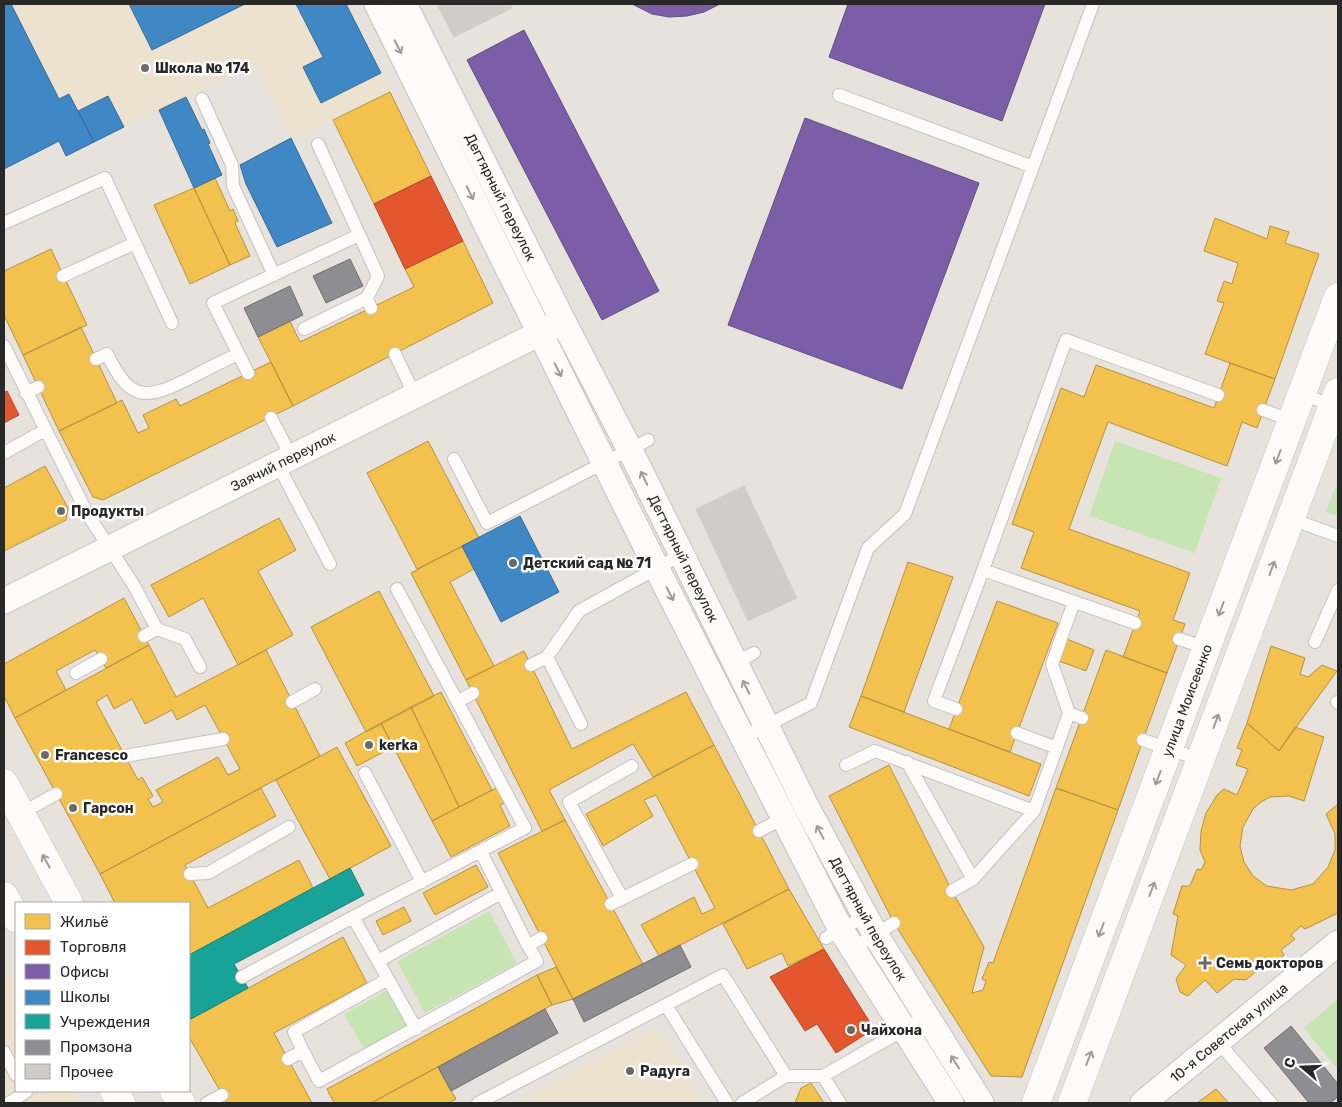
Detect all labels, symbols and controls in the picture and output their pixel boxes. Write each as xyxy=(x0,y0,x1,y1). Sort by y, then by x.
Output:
one-way arrow xyxy=(394,40,404,55)
place label: Школа № 174 xyxy=(155,60,250,77)
marker: Школа № 174 xyxy=(139,62,151,74)
street label: Дегтярный переулок xyxy=(462,131,540,264)
one-way arrow xyxy=(466,185,476,200)
one-way arrow xyxy=(554,362,563,377)
street label: Заячий переулок xyxy=(228,428,339,495)
one-way arrow xyxy=(1273,449,1282,464)
one-way arrow xyxy=(639,471,648,486)
street label: Дегтярный переулок xyxy=(645,492,723,626)
place label: Продукты xyxy=(71,503,144,520)
marker: Продукты xyxy=(55,505,67,517)
place label: Детский сад № 71 xyxy=(523,555,651,572)
marker: Детский сад № 71 xyxy=(507,557,519,569)
one-way arrow xyxy=(1268,561,1277,576)
one-way arrow xyxy=(666,586,675,601)
one-way arrow xyxy=(1216,601,1225,616)
street label: улица Моисеенко xyxy=(1158,642,1216,759)
one-way arrow xyxy=(740,680,750,695)
one-way arrow xyxy=(1212,713,1221,729)
place label: kerka xyxy=(379,737,418,754)
marker: kerka xyxy=(363,739,375,751)
place label: Francesco xyxy=(55,747,128,764)
marker: Francesco xyxy=(39,749,51,761)
one-way arrow xyxy=(1153,769,1162,785)
place label: Гарсон xyxy=(83,800,134,817)
marker: Гарсон xyxy=(67,802,79,814)
one-way arrow xyxy=(814,825,824,839)
one-way arrow xyxy=(41,853,51,868)
street label: Дегтярный переулок xyxy=(826,854,911,984)
one-way arrow xyxy=(1148,882,1158,897)
legend xyxy=(15,902,190,1092)
text: Жильё xyxy=(60,913,109,931)
one-way arrow xyxy=(1096,922,1105,937)
text: Торговля xyxy=(60,938,126,956)
place label: Семь докторов xyxy=(1216,955,1323,972)
marker: Семь докторов xyxy=(1198,956,1212,970)
text: Офисы xyxy=(60,963,109,981)
street label: 10-я Советская улица xyxy=(1167,980,1291,1086)
text: Школы xyxy=(60,988,110,1006)
text: Учреждения xyxy=(60,1013,150,1031)
place label: Чайхона xyxy=(861,1022,922,1039)
marker: Чайхона xyxy=(845,1024,857,1036)
text: Промзона xyxy=(60,1038,132,1056)
north arrow xyxy=(1277,1042,1327,1092)
one-way arrow xyxy=(1085,1050,1094,1066)
one-way arrow xyxy=(950,1055,960,1069)
text: Прочее xyxy=(60,1063,113,1081)
place label: Радуга xyxy=(640,1063,690,1080)
marker: Радуга xyxy=(624,1065,636,1077)

